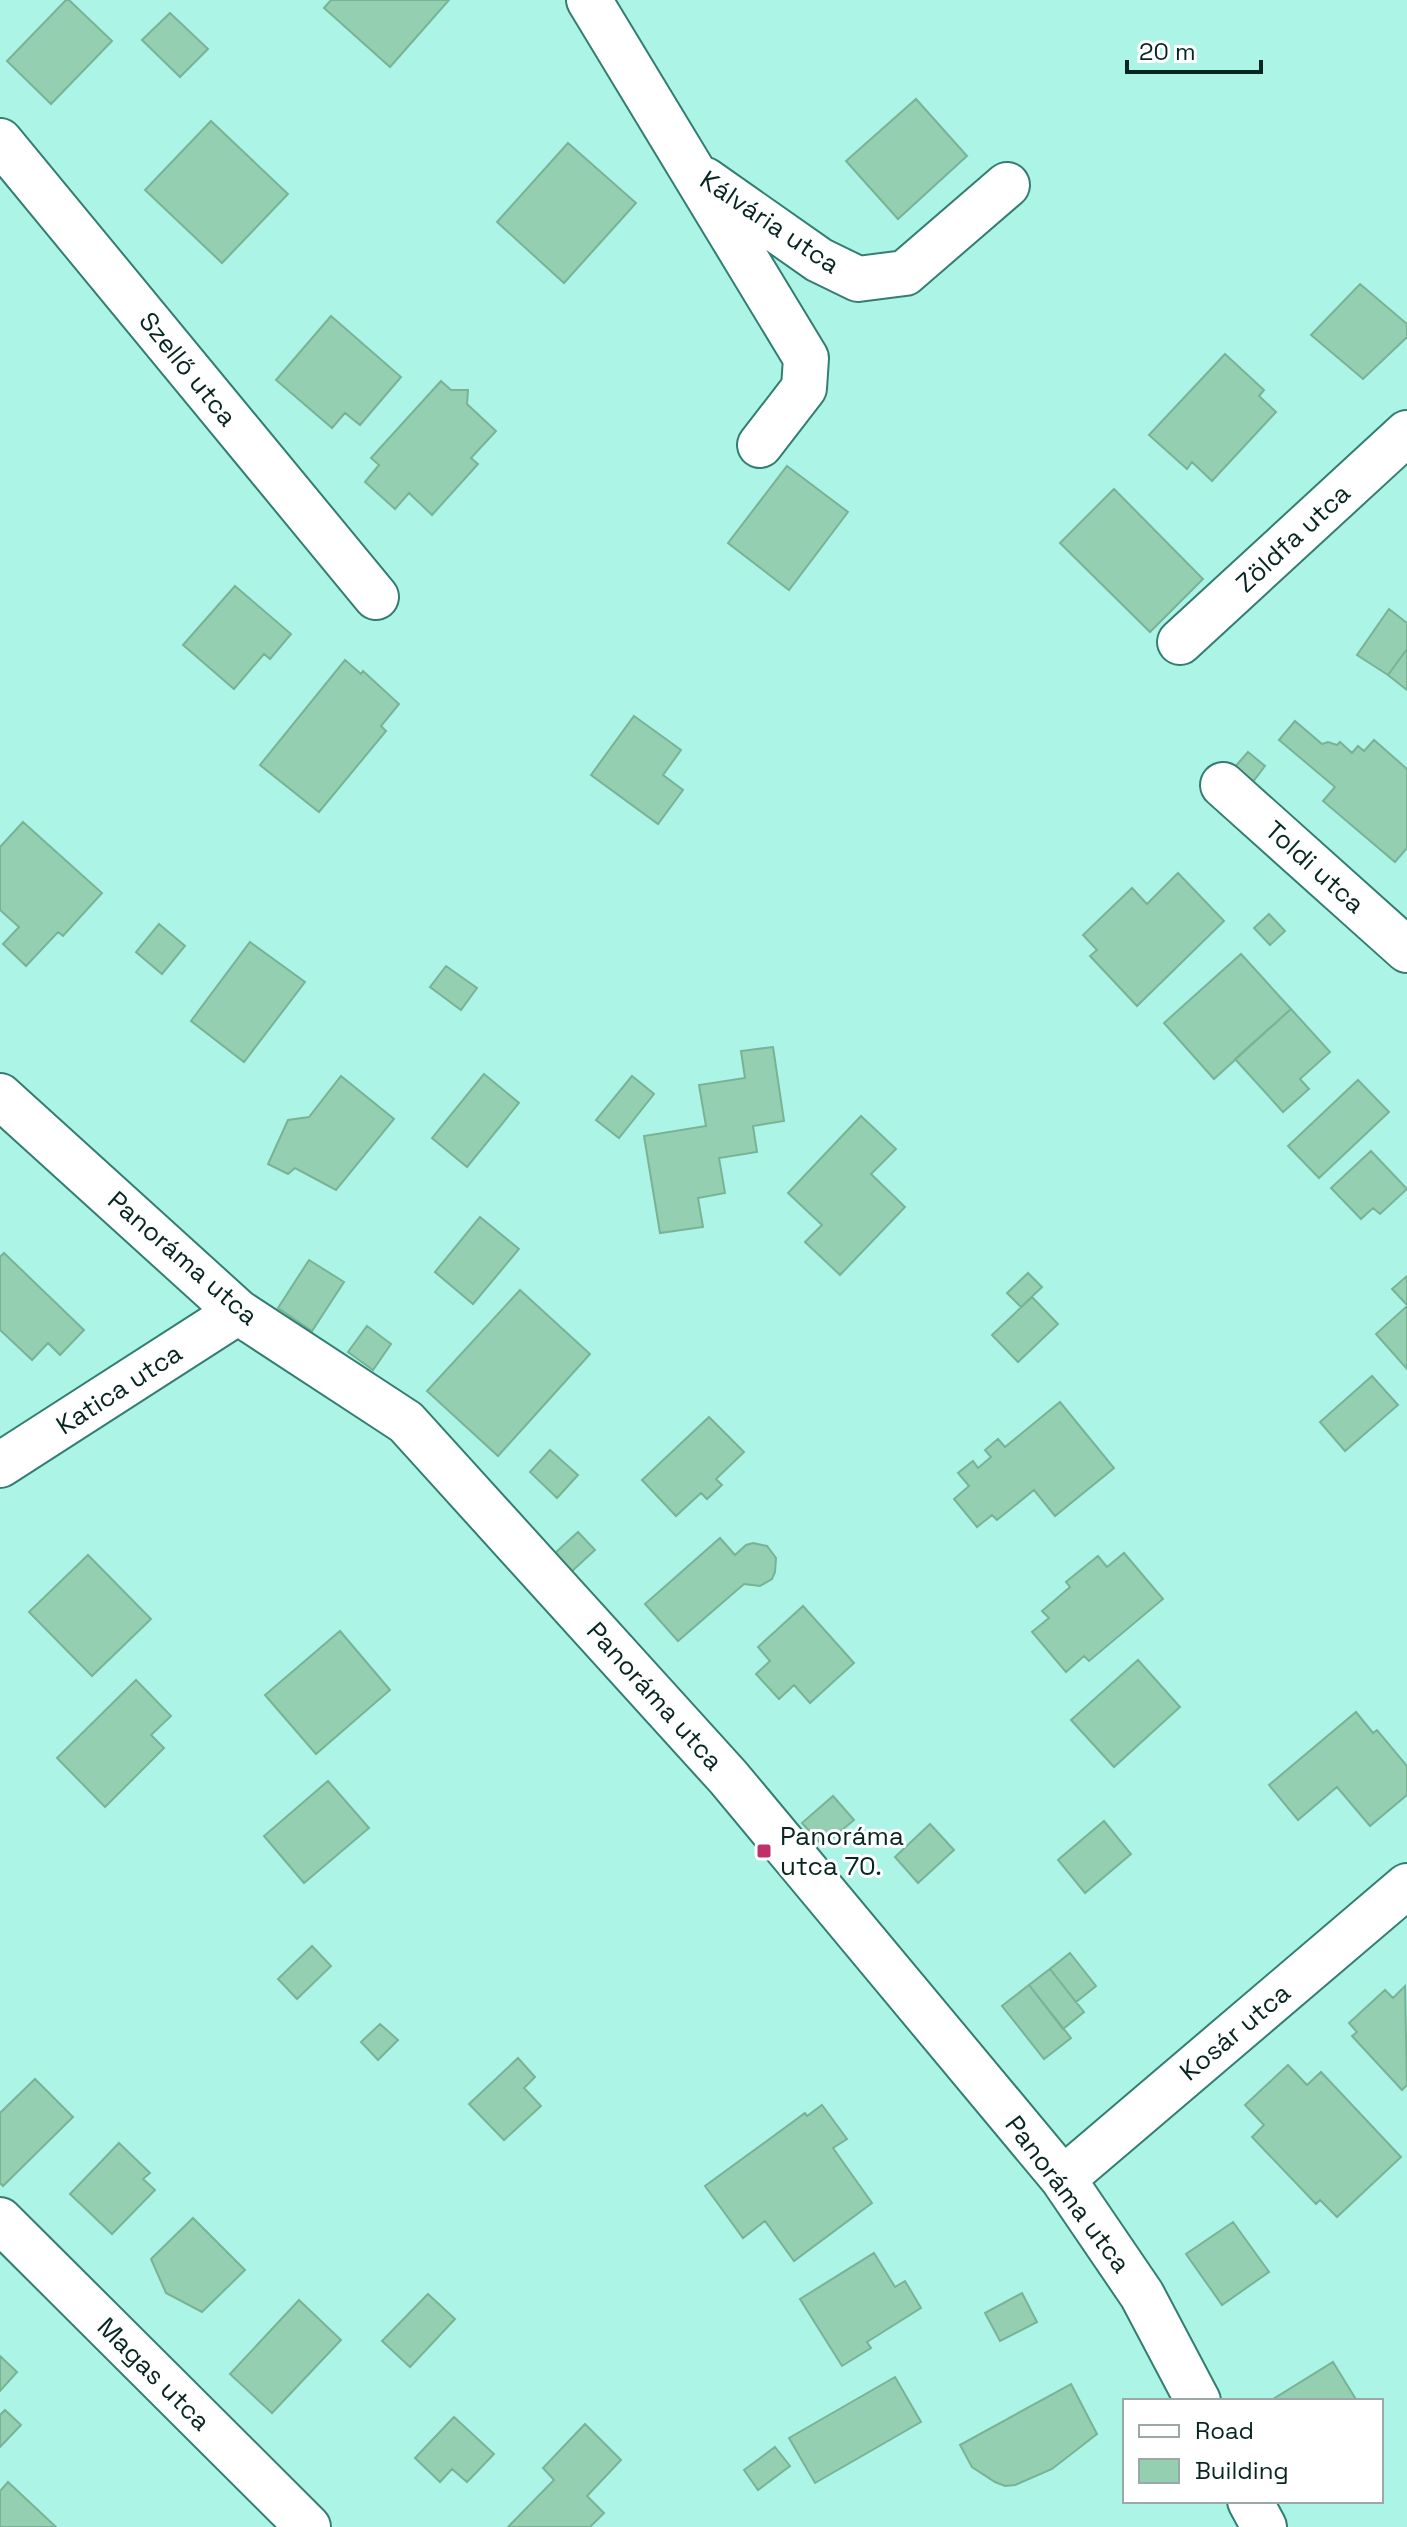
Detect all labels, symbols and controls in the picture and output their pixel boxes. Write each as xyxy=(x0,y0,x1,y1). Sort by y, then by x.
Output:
scale bar xyxy=(1127,24,1261,74)
text: 20 m xyxy=(1139,36,1196,67)
street label: Kálvária utca xyxy=(694,163,846,281)
street label: Szellő utca xyxy=(131,305,245,433)
street label: Zöldfa utca xyxy=(1229,476,1357,600)
street label: Toldi utca xyxy=(1258,813,1372,921)
street label: Panoráma utca xyxy=(101,1183,265,1333)
street label: Katica utca xyxy=(50,1336,188,1442)
street label: Panoráma utca xyxy=(579,1615,731,1777)
place label: Panoráma utca 70. xyxy=(780,1819,904,1883)
marker: Panoráma utca 70. xyxy=(755,1842,773,1860)
street label: Kosár utca xyxy=(1173,1976,1297,2088)
street label: Panoráma utca xyxy=(998,2108,1138,2280)
street label: Magas utca xyxy=(90,2310,218,2438)
legend xyxy=(1123,2399,1383,2503)
text: Road xyxy=(1195,2415,1254,2446)
text: Building xyxy=(1195,2455,1289,2486)

